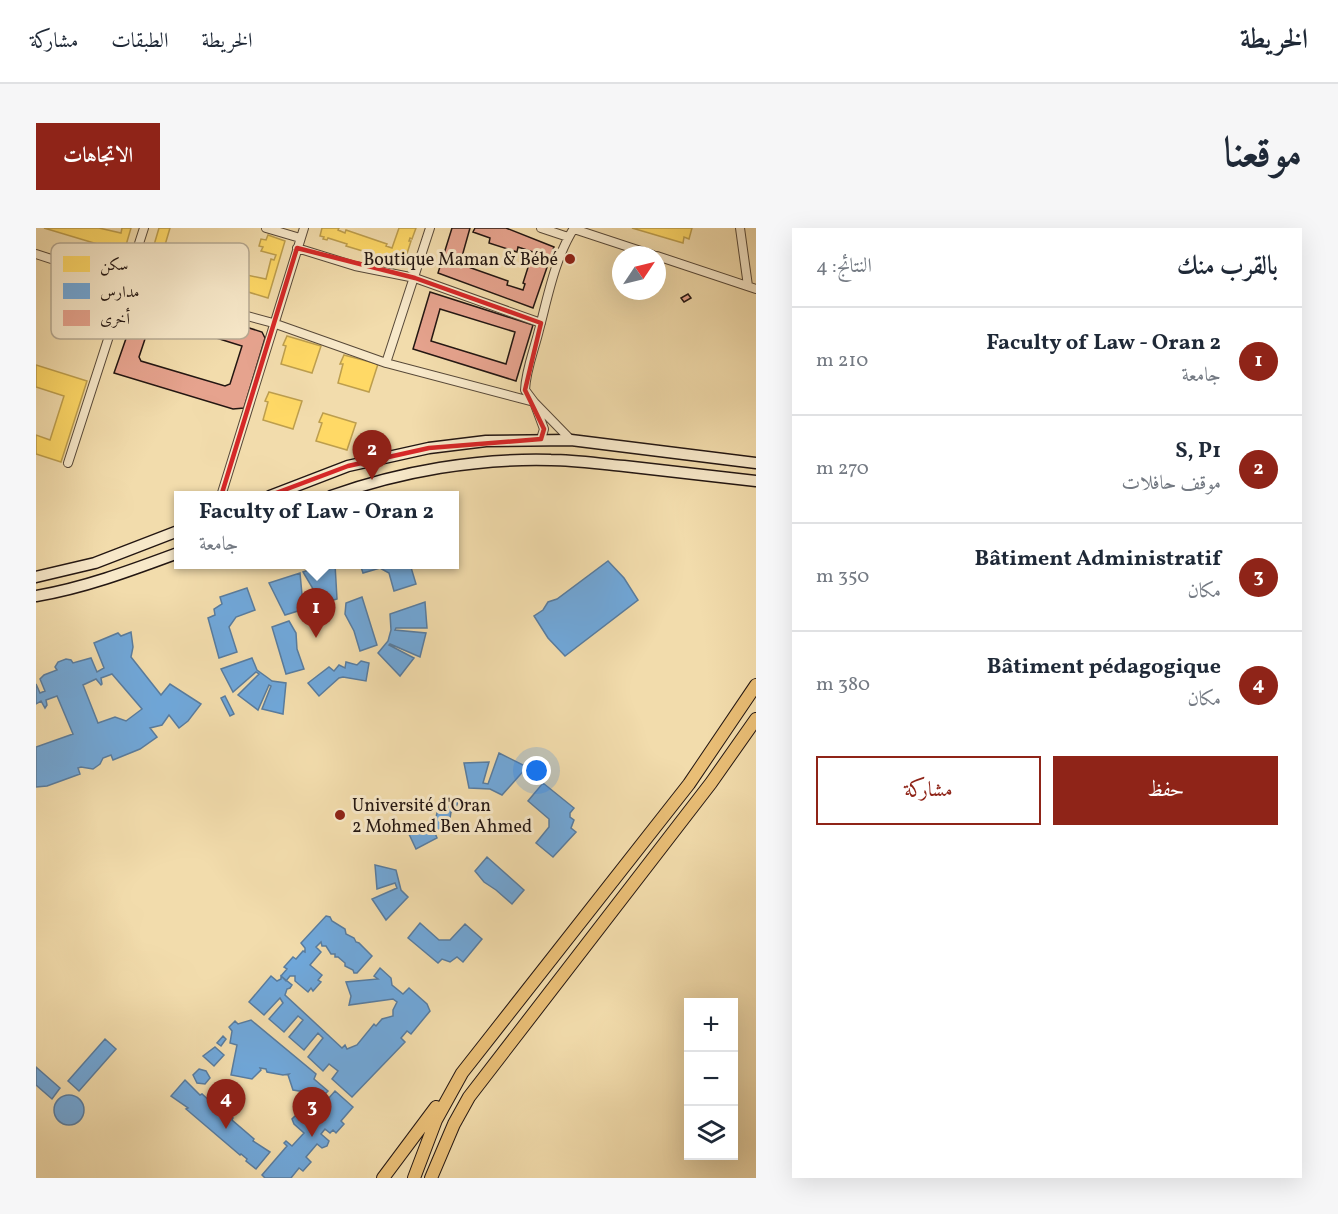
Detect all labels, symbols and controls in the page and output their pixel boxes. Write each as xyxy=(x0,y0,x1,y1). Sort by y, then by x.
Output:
text: الخريطة xyxy=(1240,21,1308,60)
text: مشاركة xyxy=(30,27,78,56)
text: الطبقات xyxy=(111,27,168,56)
text: الخريطة xyxy=(201,27,253,56)
button: الاتجاهات xyxy=(36,123,160,190)
text: موقعنا xyxy=(1224,126,1302,185)
legend xyxy=(51,243,249,339)
north arrow xyxy=(612,246,666,300)
place label: Boutique Maman & Bébé xyxy=(363,248,558,273)
text: بالقرب منك xyxy=(1177,249,1278,285)
marker: Boutique Maman & Bébé xyxy=(563,252,577,266)
text: النتائج: 4 xyxy=(816,253,872,281)
text: سكن xyxy=(100,255,128,277)
text: مدارس xyxy=(100,282,140,304)
text: أخرى xyxy=(100,307,130,331)
text: Faculty of Law - Oran 2 xyxy=(986,328,1221,359)
text: 210 m xyxy=(816,347,868,375)
text: 1 xyxy=(1254,347,1263,375)
text: جامعة xyxy=(1182,362,1221,390)
pin: 2 xyxy=(352,430,392,480)
text: S, P1 xyxy=(1175,436,1221,467)
text: 270 m xyxy=(816,455,869,483)
text: 2 xyxy=(1253,455,1264,483)
text: موقف حافلات xyxy=(1121,470,1221,498)
popup xyxy=(174,491,459,569)
text: Faculty of Law - Oran 2 xyxy=(199,497,434,528)
text: جامعة xyxy=(199,531,238,559)
text: Bâtiment Administratif xyxy=(974,544,1221,575)
text: 350 m xyxy=(816,563,869,591)
text: 3 xyxy=(1253,563,1264,591)
text: مكان xyxy=(1187,578,1221,606)
pin: 1 xyxy=(296,588,336,638)
text: Bâtiment pédagogique xyxy=(987,652,1221,683)
text: 380 m xyxy=(816,671,870,699)
text: 4 xyxy=(1252,671,1265,699)
text: مكان xyxy=(1187,686,1221,714)
your location xyxy=(522,756,551,785)
button: مشاركة xyxy=(816,756,1041,825)
button: حفظ xyxy=(1053,756,1278,825)
place label: Université d'Oran 2 Mohmed Ben Ahmed xyxy=(352,794,532,840)
marker: Université d'Oran 2 Mohmed Ben Ahmed xyxy=(333,808,347,822)
map controls xyxy=(684,998,738,1160)
button: + xyxy=(684,998,738,1052)
button: − xyxy=(684,1052,738,1106)
pin: 4 xyxy=(206,1080,246,1129)
pin: 3 xyxy=(292,1088,332,1137)
button: layers xyxy=(684,1106,738,1160)

